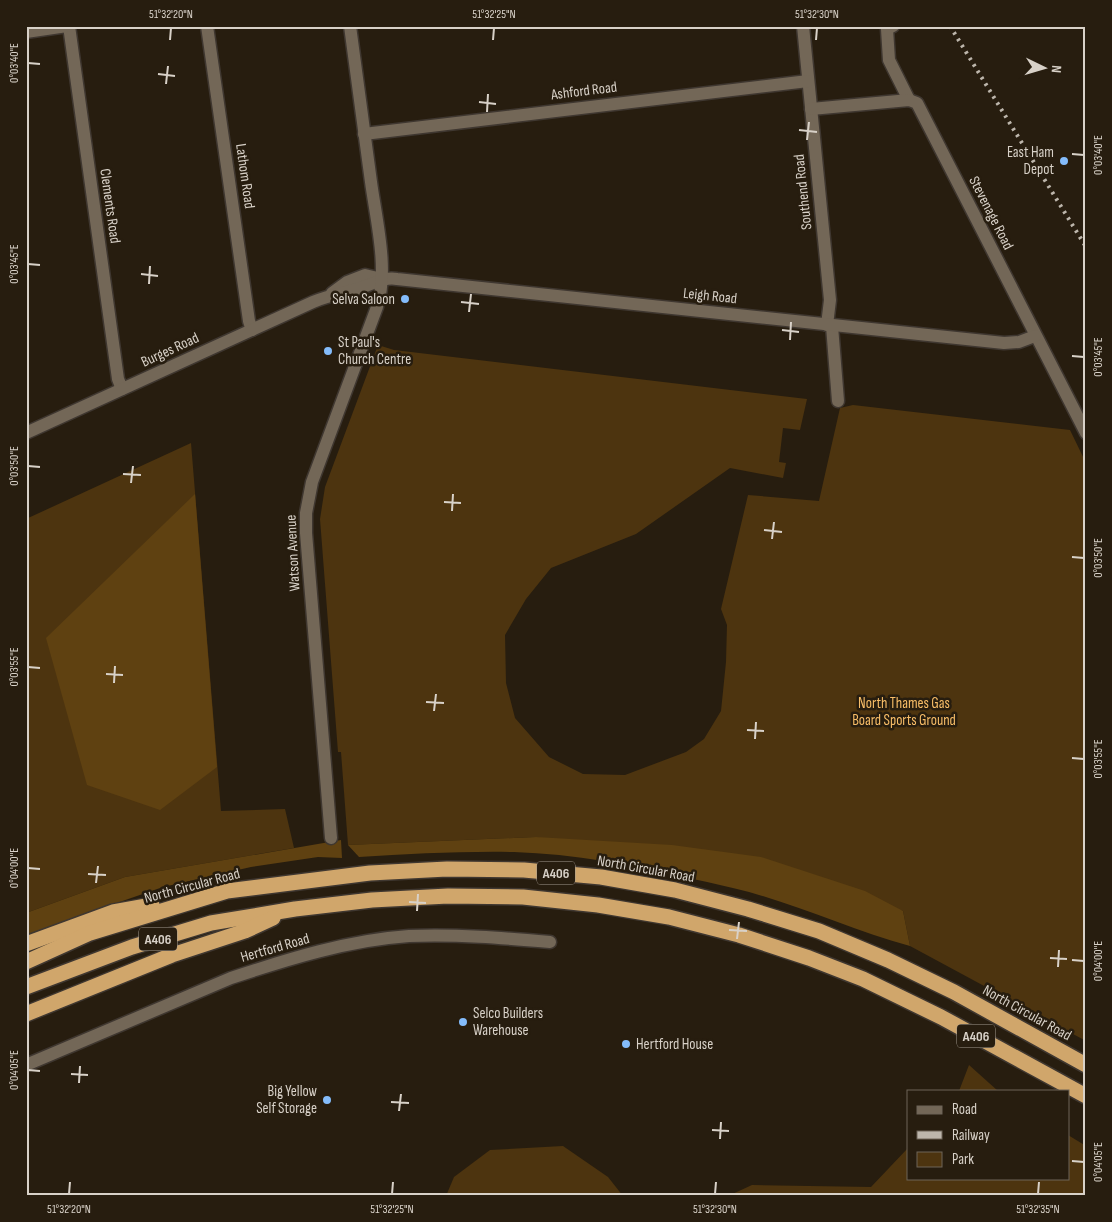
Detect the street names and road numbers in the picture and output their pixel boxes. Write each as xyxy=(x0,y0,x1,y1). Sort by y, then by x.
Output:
street label: Ashford Road xyxy=(549,78,618,105)
street label: Lathom Road xyxy=(231,142,259,210)
street label: Southend Road xyxy=(790,153,816,231)
street label: Clements Road xyxy=(95,167,125,245)
street label: Stevenage Road xyxy=(964,173,1018,253)
street label: Leigh Road xyxy=(682,284,738,308)
street label: Burges Road xyxy=(138,328,202,372)
street label: Watson Avenue xyxy=(282,514,304,592)
street label: North Circular Road xyxy=(596,851,696,887)
road number: A406 xyxy=(537,861,575,884)
street label: North Circular Road xyxy=(142,864,242,908)
road number: A406 xyxy=(139,928,177,951)
street label: Hertford Road xyxy=(238,929,312,967)
street label: North Circular Road xyxy=(979,981,1075,1045)
road number: A406 xyxy=(957,1024,995,1048)

